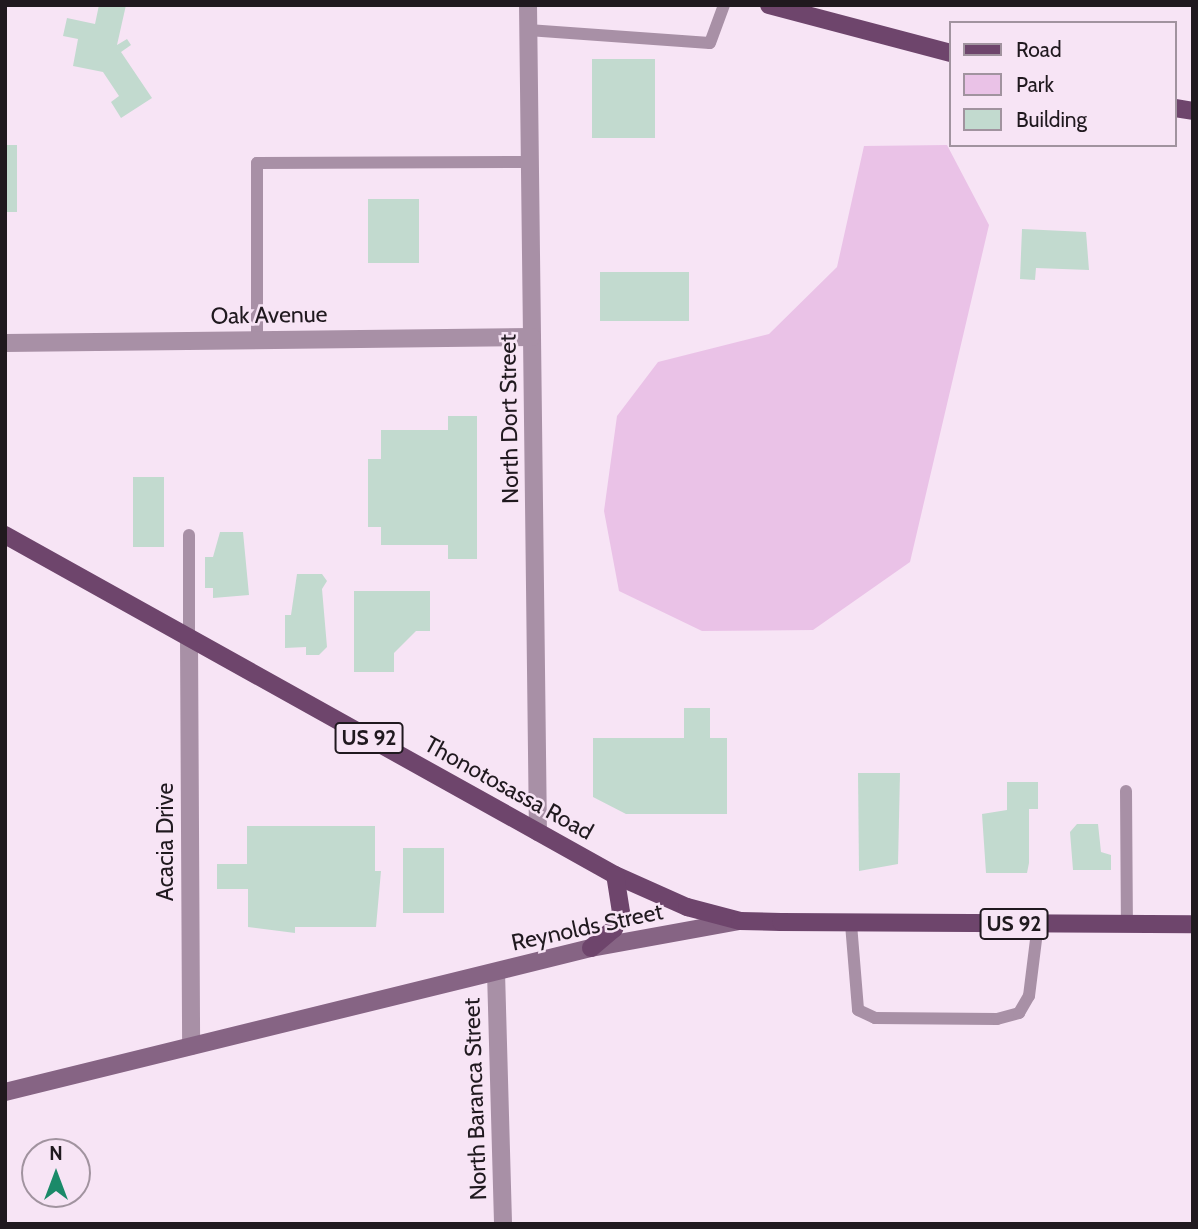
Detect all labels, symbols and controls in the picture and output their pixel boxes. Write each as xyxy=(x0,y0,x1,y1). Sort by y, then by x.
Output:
legend xyxy=(950,21,1177,147)
text: Road xyxy=(1016,37,1062,62)
text: Park xyxy=(1016,72,1054,97)
text: Building xyxy=(1016,107,1087,132)
street label: Oak Avenue xyxy=(210,300,328,330)
street label: North Dort Street xyxy=(494,334,524,504)
road number: US 92 xyxy=(334,720,404,756)
street label: Thonotosassa Road xyxy=(420,730,598,846)
street label: Acacia Drive xyxy=(151,783,179,901)
street label: Reynolds Street xyxy=(509,897,665,957)
road number: US 92 xyxy=(979,906,1049,942)
street label: North Baranca Street xyxy=(458,997,492,1201)
north arrow xyxy=(21,1138,91,1208)
text: N xyxy=(49,1142,63,1165)

